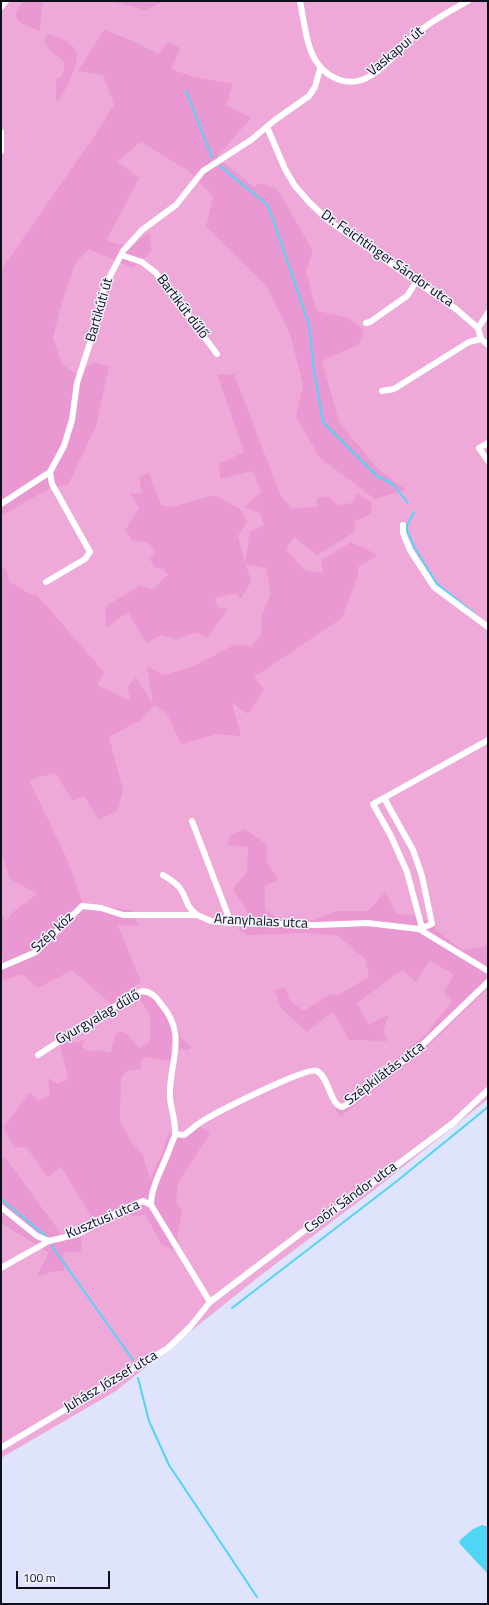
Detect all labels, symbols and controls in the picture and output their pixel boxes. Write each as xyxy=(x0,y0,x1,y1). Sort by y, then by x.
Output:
street label: Vaskapui út xyxy=(364,24,428,80)
street label: Dr. Feichtinger Sándor utca xyxy=(317,207,457,311)
street label: Bartikút dűlő xyxy=(152,272,212,342)
street label: Bartikúti út xyxy=(83,276,117,344)
street label: Szép köz xyxy=(28,909,78,957)
street label: Aranyhalas utca xyxy=(214,911,308,933)
street label: Gyurgyalag dűlő xyxy=(53,987,143,1049)
street label: Szépkilátás utca xyxy=(342,1039,428,1109)
street label: Csoóri Sándor utca xyxy=(301,1159,401,1237)
street label: Kusztusi utca xyxy=(64,1197,142,1243)
street label: Juhász József utca xyxy=(61,1347,161,1417)
scale bar xyxy=(18,1563,112,1589)
text: 100 m xyxy=(23,1568,56,1587)

